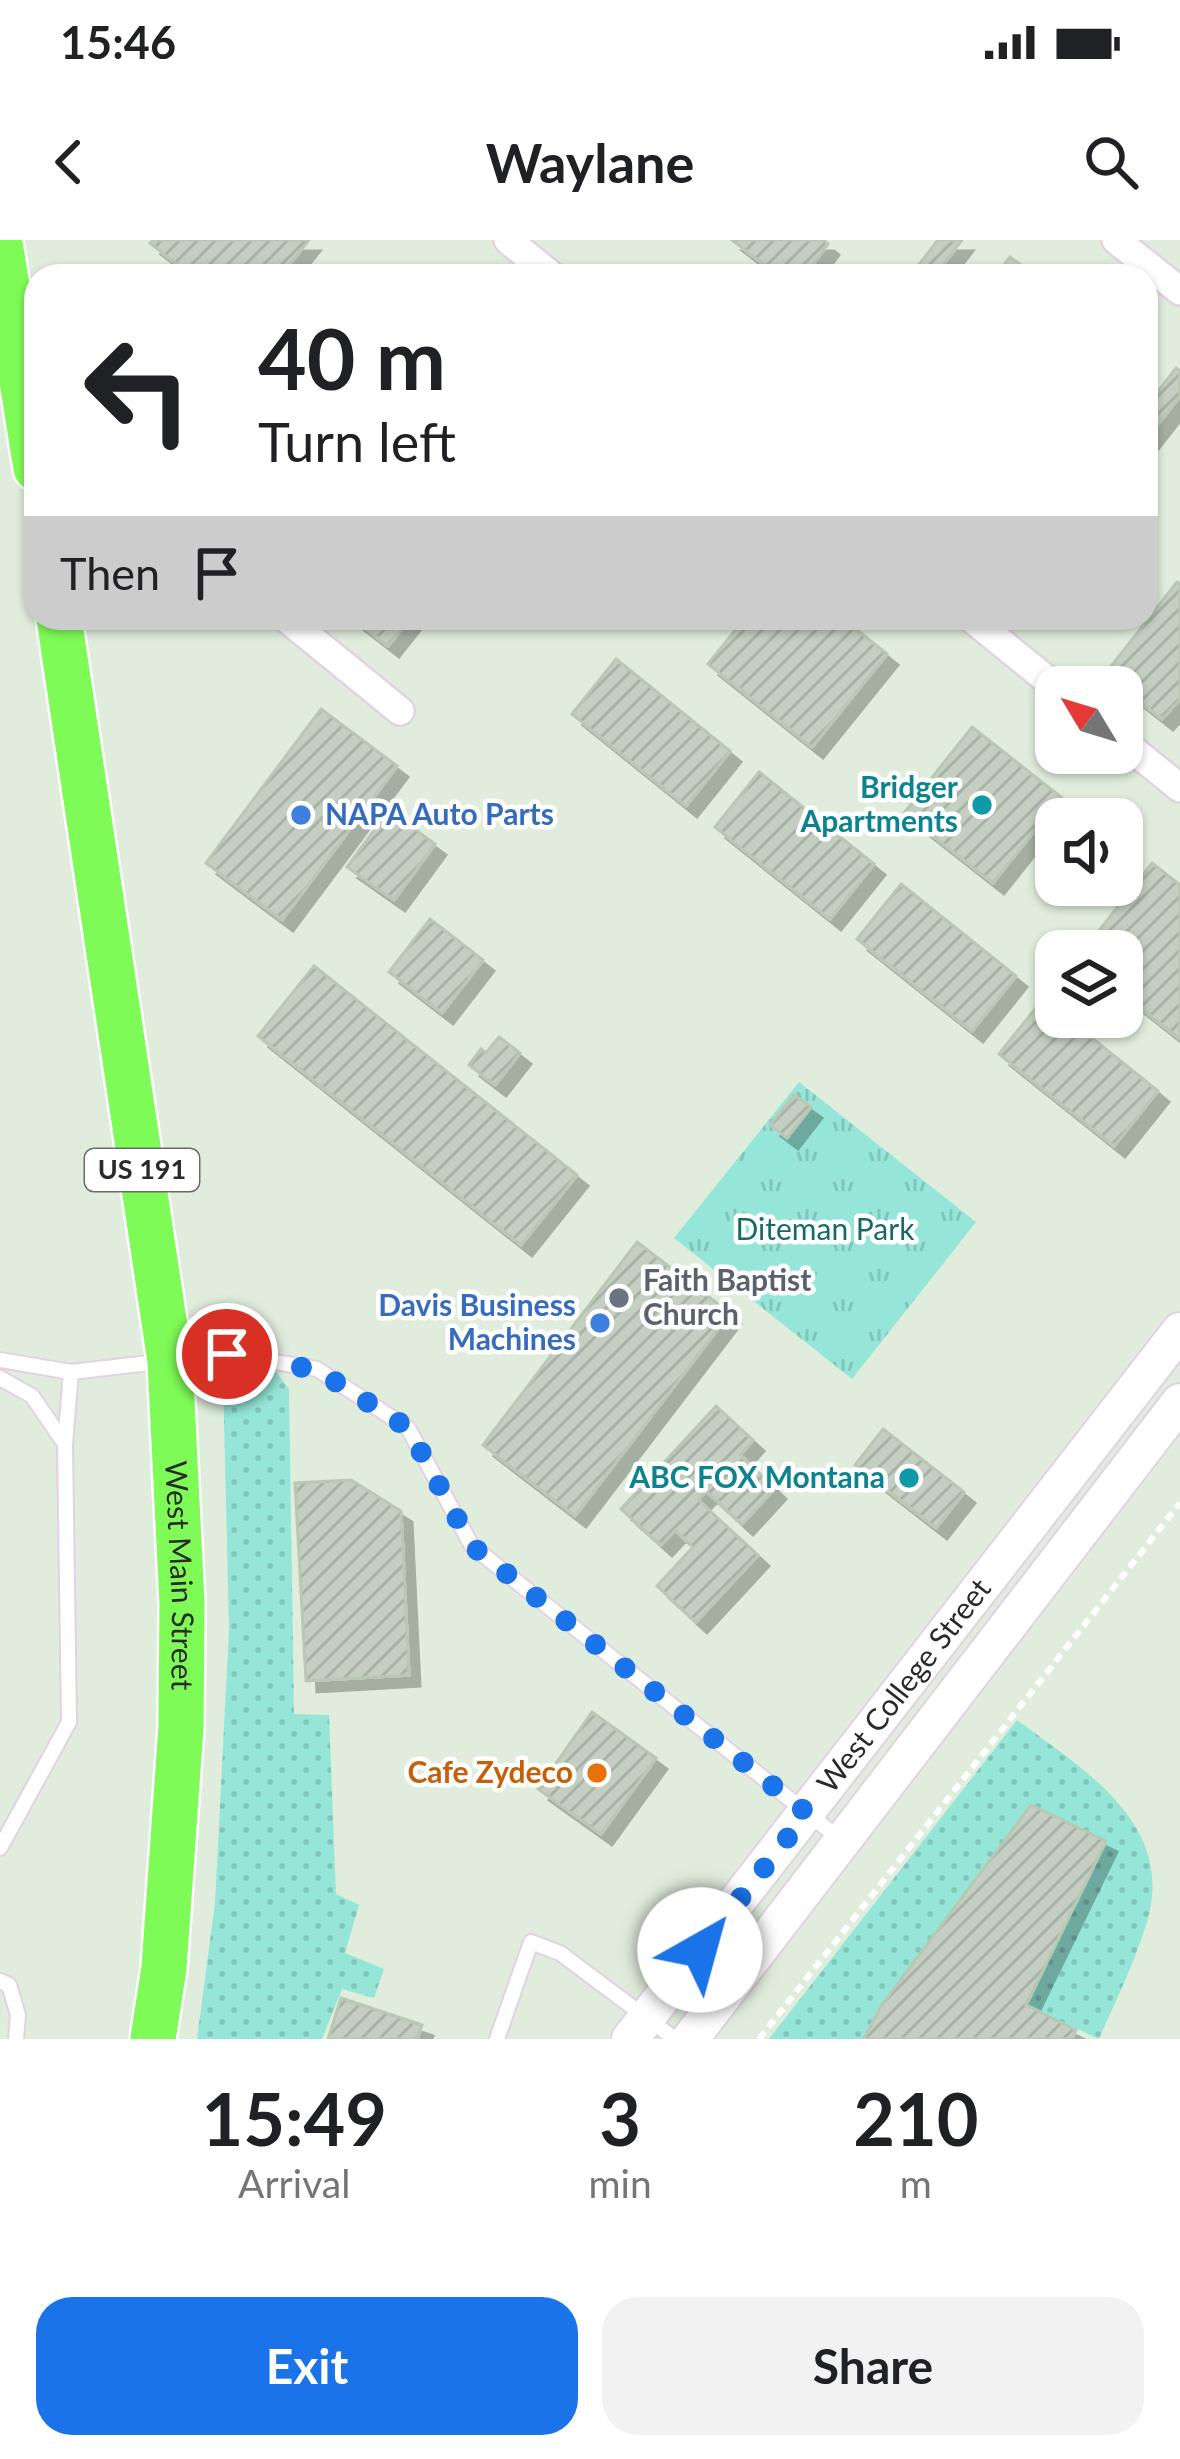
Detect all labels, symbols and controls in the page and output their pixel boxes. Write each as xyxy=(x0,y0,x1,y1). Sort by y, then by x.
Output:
text: 15:46 xyxy=(60,15,176,69)
icon: back xyxy=(36,129,102,195)
icon: search xyxy=(1078,129,1144,195)
text: Waylane xyxy=(486,130,694,195)
text: 40 m xyxy=(258,307,446,408)
icon: left xyxy=(60,312,216,468)
text: Turn left xyxy=(258,409,456,474)
icon: arrive xyxy=(184,540,250,606)
text: Then xyxy=(60,546,160,600)
north arrow xyxy=(1035,666,1143,774)
map controls xyxy=(1035,666,1143,1038)
place label: Bridger Apartments xyxy=(799,768,959,838)
marker: Bridger Apartments xyxy=(969,792,995,818)
place label: NAPA Auto Parts xyxy=(325,795,554,831)
button: sound xyxy=(1035,798,1143,906)
marker: NAPA Auto Parts xyxy=(288,802,314,828)
button: layers xyxy=(1035,930,1143,1038)
road number: US 191 xyxy=(85,1149,199,1191)
park label: Diteman Park xyxy=(736,1210,915,1246)
place label: Faith Baptist Church xyxy=(643,1261,811,1331)
marker: Faith Baptist Church xyxy=(606,1285,632,1311)
place label: Davis Business Machines xyxy=(378,1286,576,1356)
pin xyxy=(176,1303,278,1405)
marker: Davis Business Machines xyxy=(587,1310,613,1336)
icon: arrive xyxy=(194,1321,260,1387)
place label: ABC FOX Montana xyxy=(628,1458,885,1494)
street label: West Main Street xyxy=(159,1460,202,1691)
marker: ABC FOX Montana xyxy=(896,1465,922,1491)
street label: West College Street xyxy=(808,1570,997,1799)
place label: Cafe Zydeco xyxy=(407,1753,573,1789)
marker: Cafe Zydeco xyxy=(584,1760,610,1786)
position arrow xyxy=(637,1887,763,2013)
text: 15:49 xyxy=(201,2075,387,2161)
text: 3 xyxy=(599,2075,641,2161)
text: 210 xyxy=(853,2075,978,2161)
text: Arrival xyxy=(238,2160,350,2206)
text: min xyxy=(589,2160,652,2206)
text: m xyxy=(900,2160,932,2206)
button: Exit xyxy=(36,2297,578,2435)
button: Share xyxy=(602,2297,1144,2435)

